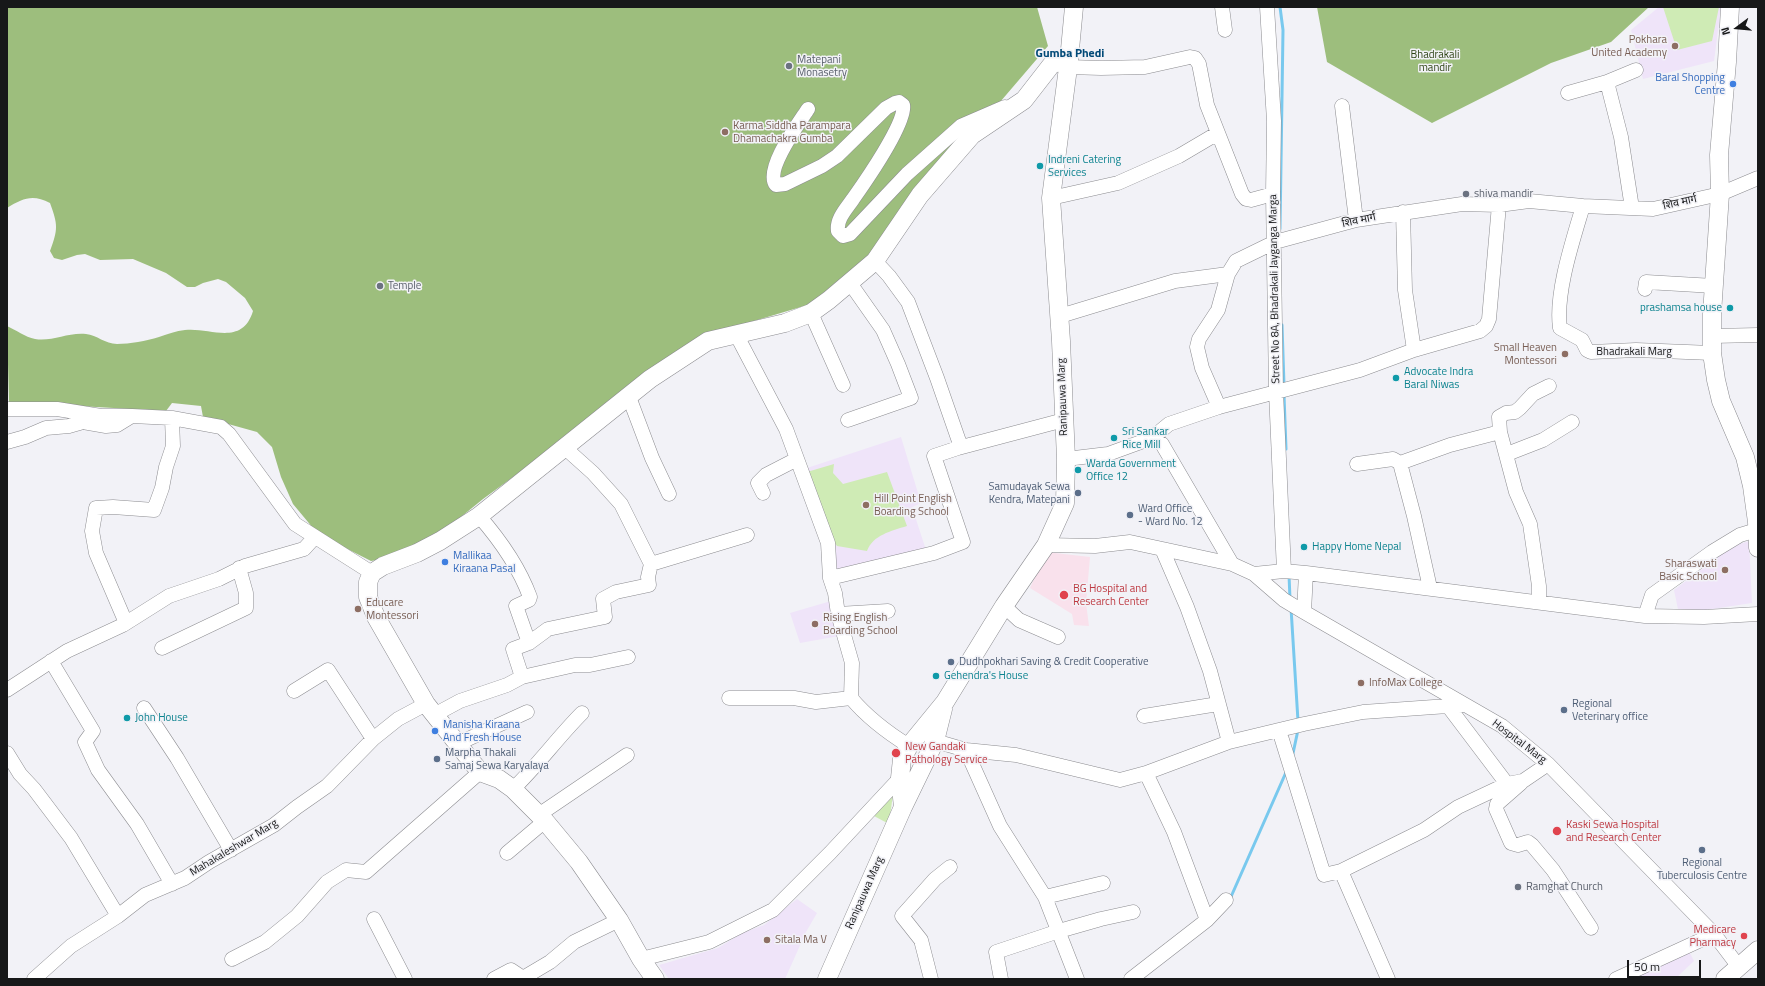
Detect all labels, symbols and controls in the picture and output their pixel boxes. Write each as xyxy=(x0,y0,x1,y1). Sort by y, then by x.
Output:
north arrow xyxy=(1717,8,1757,48)
text: N xyxy=(1717,25,1734,37)
place label: Pokhara United Academy xyxy=(1591,33,1667,59)
marker: Pokhara United Academy xyxy=(1670,41,1680,51)
district label: Gumba Phedi xyxy=(1036,47,1104,61)
park label: Bhadrakali mandir xyxy=(1410,48,1460,74)
place label: Matepani Monasetry xyxy=(797,53,847,79)
marker: Matepani Monasetry xyxy=(784,61,794,71)
place label: Baral Shopping Centre xyxy=(1655,71,1725,97)
marker: Baral Shopping Centre xyxy=(1728,79,1738,89)
place label: Karma Siddha Parampara Dhamachakra Gumba xyxy=(733,119,851,145)
marker: Karma Siddha Parampara Dhamachakra Gumba xyxy=(720,127,730,137)
place label: Indreni Catering Services xyxy=(1048,153,1121,179)
marker: Indreni Catering Services xyxy=(1035,161,1045,171)
place label: shiva mandir xyxy=(1474,187,1533,201)
marker: shiva mandir xyxy=(1461,189,1471,199)
street label: शिव मार्ग xyxy=(1662,193,1698,213)
street label: Street No 8A, Bhadrakali Jayganga Marga xyxy=(1267,194,1283,384)
street label: शिव मार्ग xyxy=(1341,211,1377,231)
place label: Temple xyxy=(388,279,421,293)
marker: Temple xyxy=(375,281,385,291)
place label: prashamsa house xyxy=(1640,301,1722,315)
marker: prashamsa house xyxy=(1725,303,1735,313)
place label: Small Heaven Montessori xyxy=(1494,341,1557,367)
street label: Bhadrakali Marg xyxy=(1596,345,1672,359)
marker: Small Heaven Montessori xyxy=(1560,349,1570,359)
street label: Ranipauwa Marg xyxy=(1055,358,1071,436)
place label: Advocate Indra Baral Niwas xyxy=(1404,365,1473,391)
marker: Advocate Indra Baral Niwas xyxy=(1391,373,1401,383)
place label: Sri Sankar Rice Mill xyxy=(1122,425,1169,451)
marker: Sri Sankar Rice Mill xyxy=(1109,433,1119,443)
place label: Warda Government Office 12 xyxy=(1086,457,1176,483)
marker: Warda Government Office 12 xyxy=(1073,465,1083,475)
place label: Samudayak Sewa Kendra, Matepani xyxy=(989,480,1070,506)
marker: Samudayak Sewa Kendra, Matepani xyxy=(1073,488,1083,498)
place label: Hill Point English Boarding School xyxy=(874,492,952,518)
marker: Hill Point English Boarding School xyxy=(861,500,871,510)
place label: Ward Office - Ward No. 12 xyxy=(1138,502,1203,528)
marker: Ward Office - Ward No. 12 xyxy=(1125,510,1135,520)
place label: Happy Home Nepal xyxy=(1312,540,1401,554)
marker: Happy Home Nepal xyxy=(1299,542,1309,552)
place label: Mallikaa Kiraana Pasal xyxy=(453,549,515,575)
marker: Mallikaa Kiraana Pasal xyxy=(440,557,450,567)
place label: Sharaswati Basic School xyxy=(1659,557,1717,583)
marker: Sharaswati Basic School xyxy=(1720,565,1730,575)
place label: BG Hospital and Research Center xyxy=(1073,582,1149,608)
marker: BG Hospital and Research Center xyxy=(1058,589,1070,601)
place label: Educare Montessori xyxy=(366,596,419,622)
marker: Educare Montessori xyxy=(353,604,363,614)
place label: Rising English Boarding School xyxy=(823,611,898,637)
marker: Rising English Boarding School xyxy=(810,619,820,629)
place label: Dudhpokhari Saving & Credit Cooperative xyxy=(959,655,1149,669)
marker: Dudhpokhari Saving & Credit Cooperative xyxy=(946,657,956,667)
place label: Gehendra's House xyxy=(944,669,1028,683)
marker: Gehendra's House xyxy=(931,671,941,681)
place label: InfoMax College xyxy=(1369,676,1443,690)
marker: InfoMax College xyxy=(1356,678,1366,688)
place label: Regional Veterinary office xyxy=(1572,697,1648,723)
marker: Regional Veterinary office xyxy=(1559,705,1569,715)
place label: John House xyxy=(135,711,188,725)
marker: John House xyxy=(122,713,132,723)
street label: Hospital Marg xyxy=(1489,717,1549,767)
place label: Manisha Kiraana And Fresh House xyxy=(443,718,522,744)
marker: Manisha Kiraana And Fresh House xyxy=(430,726,440,736)
place label: New Gandaki Pathology Service xyxy=(905,740,988,766)
place label: Marpha Thakali Samaj Sewa Karyalaya xyxy=(445,746,549,772)
marker: New Gandaki Pathology Service xyxy=(890,747,902,759)
marker: Marpha Thakali Samaj Sewa Karyalaya xyxy=(432,754,442,764)
street label: Mahakaleshwar Marg xyxy=(188,817,280,879)
place label: Kaski Sewa Hospital and Research Center xyxy=(1566,818,1661,844)
marker: Kaski Sewa Hospital and Research Center xyxy=(1551,825,1563,837)
marker: Regional Tuberculosis Centre xyxy=(1697,845,1707,855)
street label: Ranipauwa Marg xyxy=(843,855,887,931)
place label: Regional Tuberculosis Centre xyxy=(1657,856,1747,882)
place label: Ramghat Church xyxy=(1526,880,1603,894)
marker: Ramghat Church xyxy=(1513,882,1523,892)
place label: Medicare Pharmacy xyxy=(1689,923,1736,949)
marker: Medicare Pharmacy xyxy=(1739,931,1749,941)
place label: Sitala Ma V xyxy=(775,933,827,947)
marker: Sitala Ma V xyxy=(762,935,772,945)
scale bar xyxy=(1629,952,1703,978)
text: 50 m xyxy=(1634,957,1660,976)

